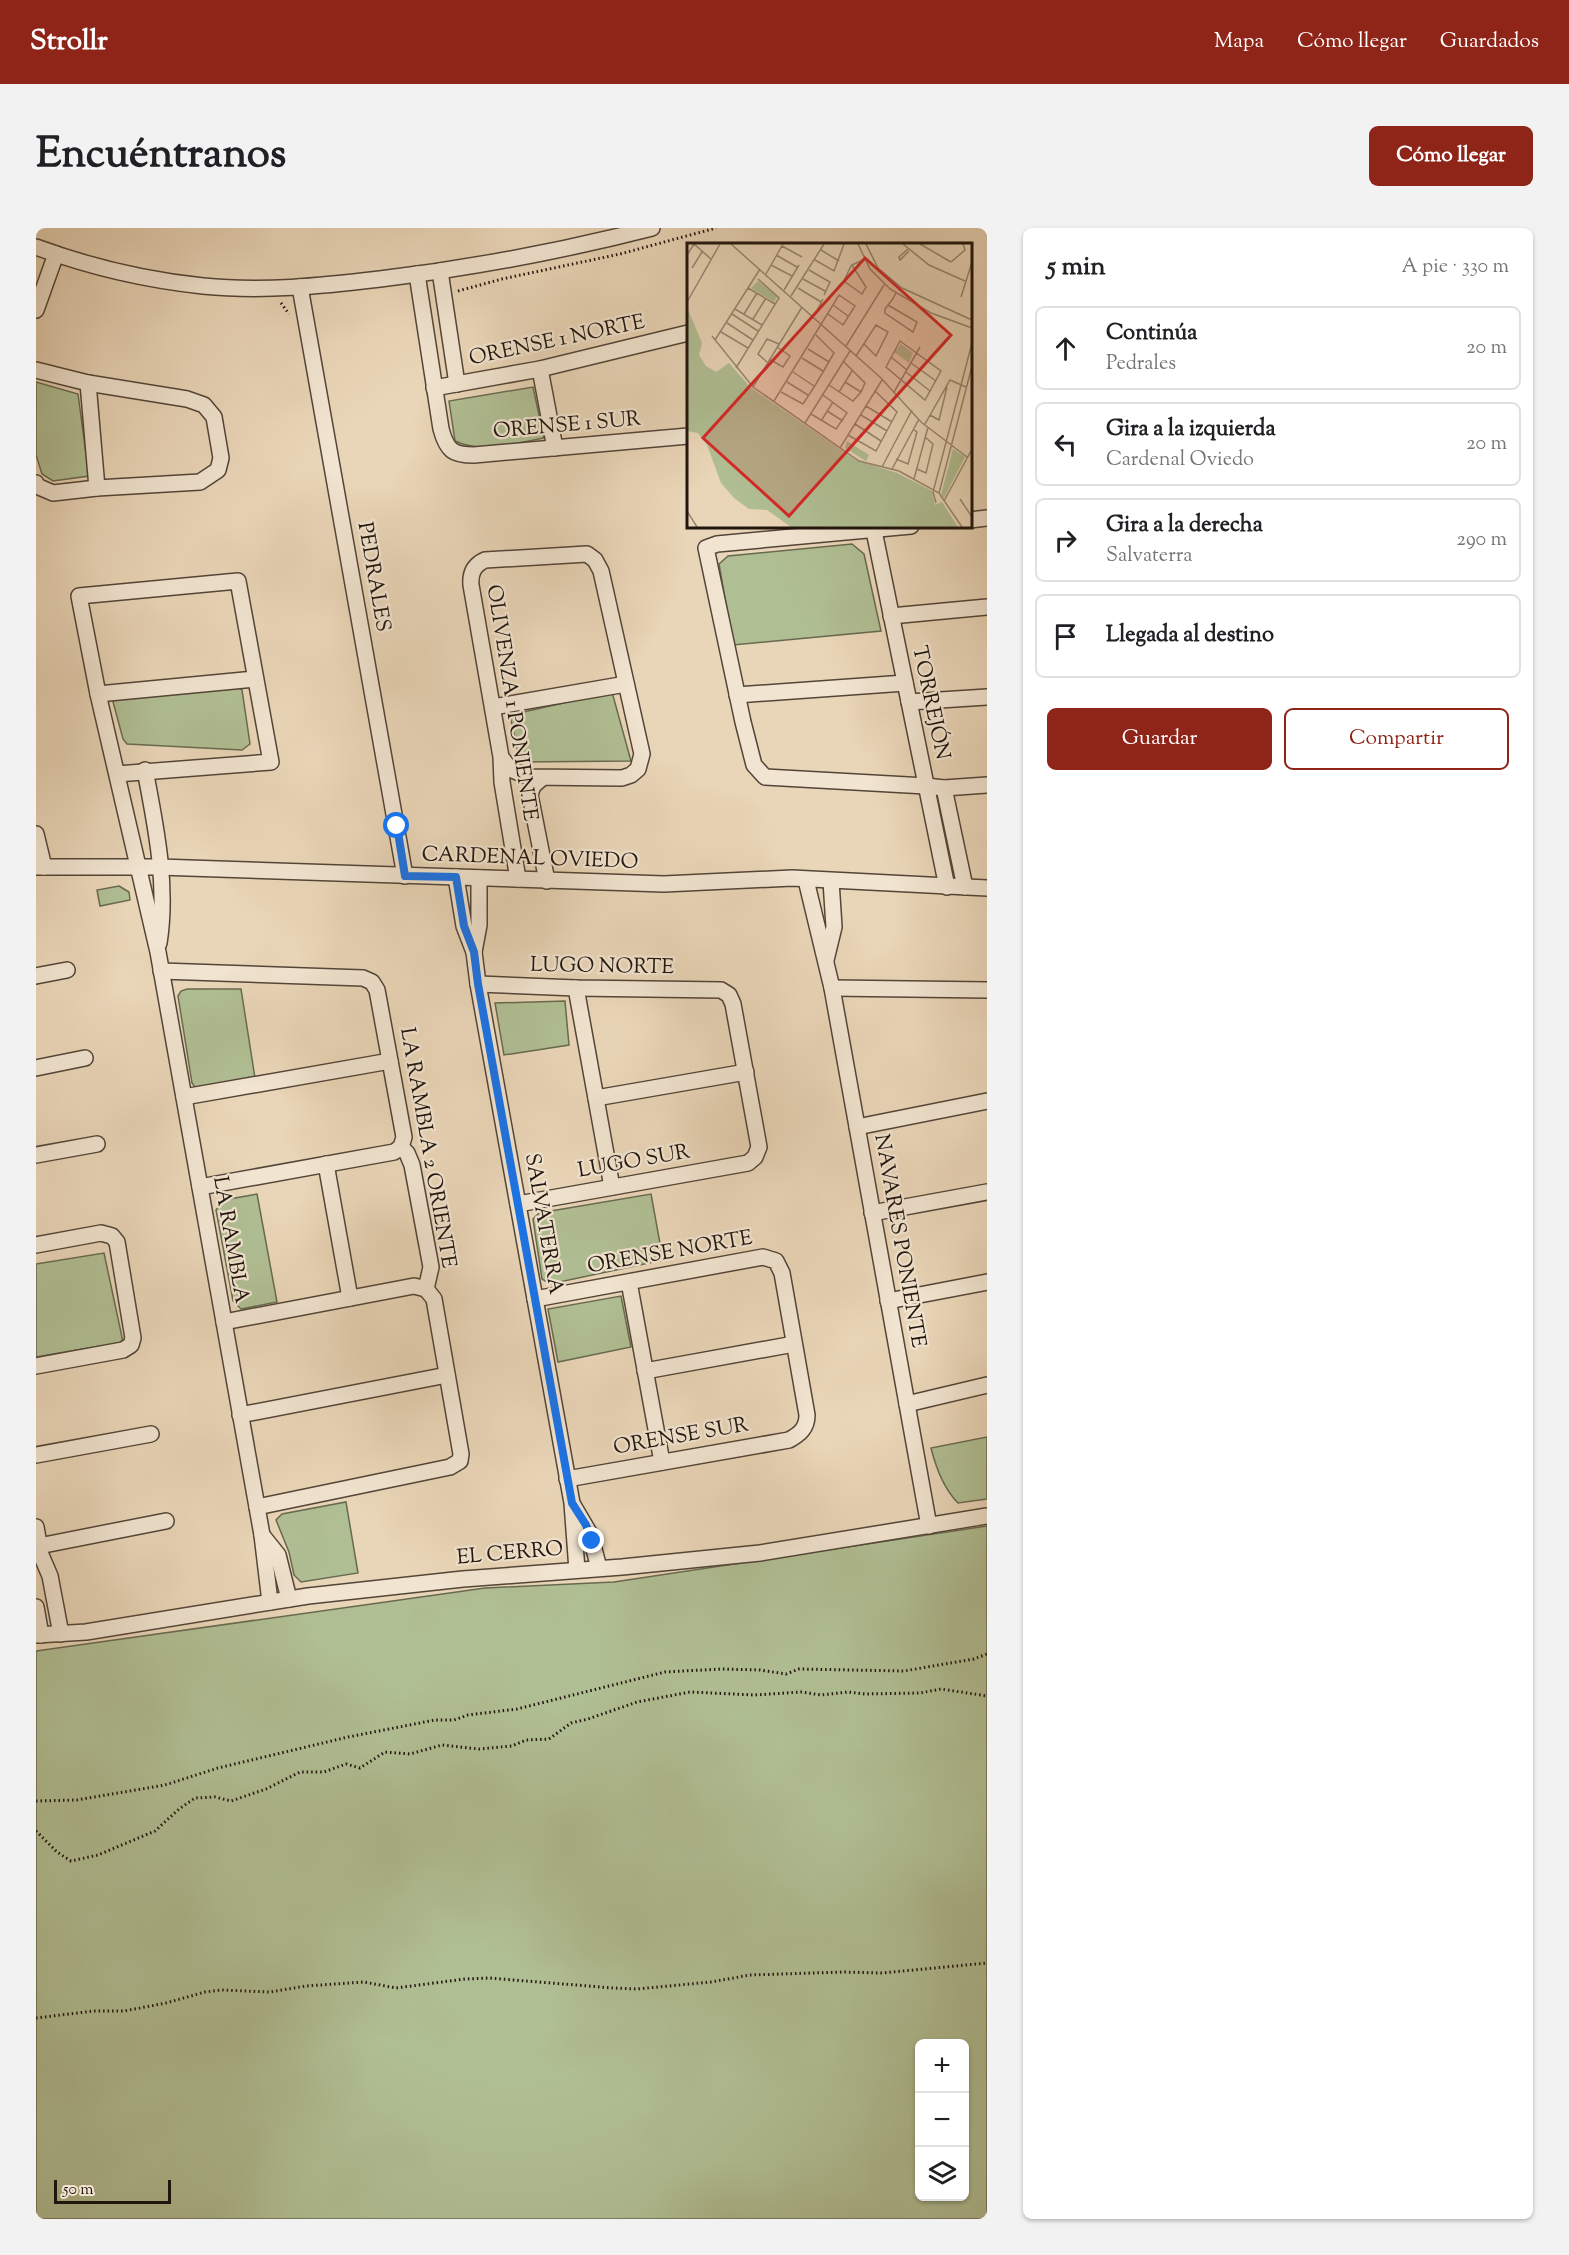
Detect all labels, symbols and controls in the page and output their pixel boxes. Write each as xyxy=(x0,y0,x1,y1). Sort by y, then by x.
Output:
text: Strollr xyxy=(30,22,108,62)
text: Mapa xyxy=(1214,27,1264,57)
text: Cómo llegar xyxy=(1297,27,1407,57)
text: Guardados xyxy=(1440,27,1539,57)
text: Encuéntranos xyxy=(36,126,286,186)
button: Cómo llegar xyxy=(1369,126,1533,186)
inset map xyxy=(687,243,972,528)
text: 5 min xyxy=(1047,249,1106,286)
text: A pie · 330 m xyxy=(1402,253,1509,282)
street label: ORENSE 1 NORTE xyxy=(466,308,648,374)
text: Continúa xyxy=(1106,318,1197,350)
icon: ahead xyxy=(1049,332,1082,365)
text: 20 m xyxy=(1466,334,1507,363)
text: Pedrales xyxy=(1106,350,1176,379)
street label: ORENSE 1 SUR xyxy=(492,405,642,447)
text: Gira a la izquierda xyxy=(1106,414,1276,446)
icon: left xyxy=(1049,428,1082,461)
text: 20 m xyxy=(1466,430,1507,459)
text: Cardenal Oviedo xyxy=(1106,446,1254,475)
text: Gira a la derecha xyxy=(1106,510,1263,542)
street label: PEDRALES xyxy=(349,520,397,634)
icon: right xyxy=(1049,524,1082,557)
text: 290 m xyxy=(1457,526,1507,555)
text: Salvaterra xyxy=(1106,542,1192,571)
street label: OLIVENZA 1 PONIENTE xyxy=(478,583,545,824)
icon: arrive xyxy=(1049,620,1082,653)
text: Llegada al destino xyxy=(1106,620,1274,652)
street label: TORREJÓN xyxy=(903,643,957,763)
button: Guardar xyxy=(1047,708,1272,770)
button: Compartir xyxy=(1284,708,1509,770)
route start xyxy=(383,812,409,838)
street label: CARDENAL OVIEDO xyxy=(421,840,639,878)
street label: LUGO NORTE xyxy=(530,951,675,983)
street label: LA RAMBLA 2 ORIENTE xyxy=(391,1025,463,1271)
street label: NAVARES PONIENTE xyxy=(865,1132,933,1350)
street label: LUGO SUR xyxy=(576,1137,692,1187)
street label: SALVATERRA xyxy=(516,1151,570,1297)
street label: LA RAMBLA xyxy=(204,1174,256,1306)
street label: ORENSE NORTE xyxy=(585,1224,755,1282)
street label: ORENSE SUR xyxy=(611,1410,751,1464)
route end xyxy=(578,1527,604,1553)
street label: EL CERRO xyxy=(455,1534,565,1574)
map controls xyxy=(915,2039,969,2201)
button: + xyxy=(915,2039,969,2093)
button: − xyxy=(915,2093,969,2147)
button: layers xyxy=(915,2147,969,2201)
scale bar xyxy=(54,2177,171,2204)
text: 50 m xyxy=(63,2179,94,2202)

